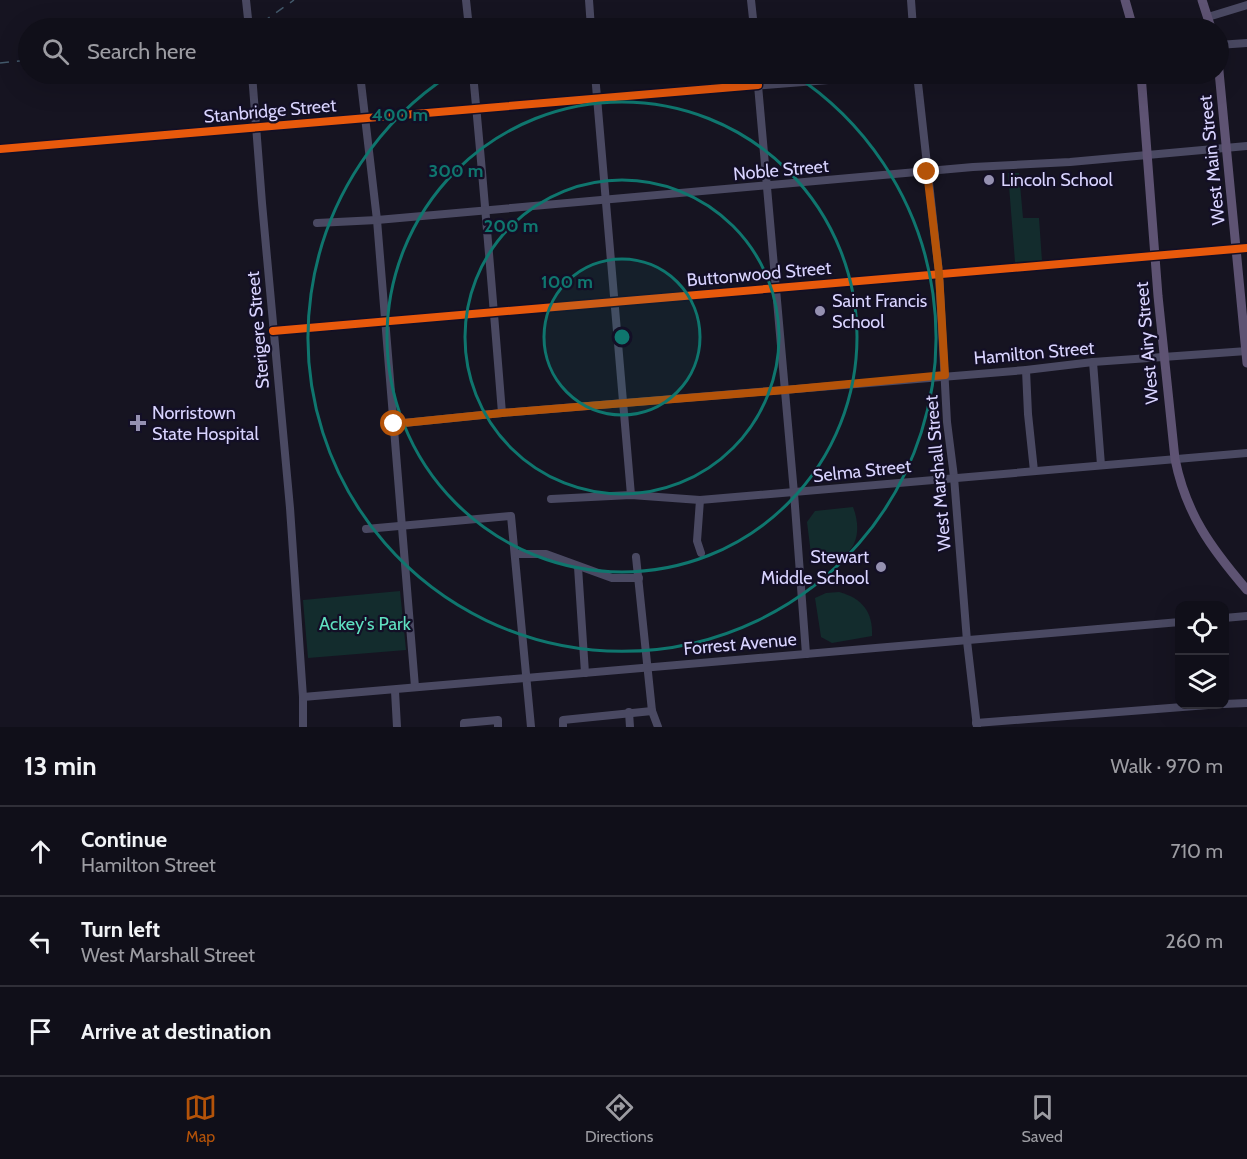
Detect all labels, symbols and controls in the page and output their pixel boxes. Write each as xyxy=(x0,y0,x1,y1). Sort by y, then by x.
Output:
search box xyxy=(18,18,1229,84)
icon: search xyxy=(39,35,72,68)
text: Search here xyxy=(87,38,196,65)
street label: Stanbridge Street xyxy=(203,94,337,128)
street label: West Main Street xyxy=(1194,94,1230,226)
text: 400 m xyxy=(372,104,428,126)
street label: Noble Street xyxy=(732,155,830,185)
route end xyxy=(913,158,939,184)
text: 300 m xyxy=(429,160,483,182)
place label: Lincoln School xyxy=(1001,169,1113,191)
marker: Lincoln School xyxy=(982,173,996,187)
text: 200 m xyxy=(484,215,538,237)
street label: Buttonwood Street xyxy=(686,257,832,291)
street label: Sterigere Street xyxy=(242,270,274,390)
text: 100 m xyxy=(541,271,593,293)
street label: West Airy Street xyxy=(1131,281,1163,405)
place label: Saint Francis School xyxy=(832,290,927,333)
marker: Saint Francis School xyxy=(813,304,827,318)
centre of rings xyxy=(612,327,632,347)
street label: Hamilton Street xyxy=(973,337,1095,369)
street label: West Marshall Street xyxy=(920,394,956,552)
place label: Norristown State Hospital xyxy=(152,402,259,445)
route start xyxy=(380,410,406,436)
marker: Norristown State Hospital xyxy=(129,414,147,432)
street label: Selma Street xyxy=(812,455,912,487)
place label: Stewart Middle School xyxy=(761,546,870,589)
marker: Stewart Middle School xyxy=(874,560,888,574)
map controls xyxy=(1175,601,1229,709)
button: locate xyxy=(1175,601,1229,655)
park label: Ackey's Park xyxy=(319,613,412,635)
street label: Forrest Avenue xyxy=(682,628,798,660)
button: layers xyxy=(1175,655,1229,709)
text: 13 min xyxy=(24,750,97,782)
text: Walk · 970 m xyxy=(1111,754,1223,778)
text: Continue xyxy=(81,826,167,853)
icon: ahead xyxy=(24,835,57,868)
text: 710 m xyxy=(1170,839,1223,863)
text: Hamilton Street xyxy=(81,853,216,877)
text: Turn left xyxy=(81,916,160,943)
icon: left xyxy=(24,925,57,958)
text: 260 m xyxy=(1165,929,1223,953)
text: West Marshall Street xyxy=(81,943,255,967)
icon: arrive xyxy=(24,1015,57,1048)
text: Arrive at destination xyxy=(81,1018,271,1045)
tab: Map xyxy=(184,1091,217,1146)
tab: Directions xyxy=(585,1091,653,1146)
tab: Saved xyxy=(1021,1091,1063,1146)

